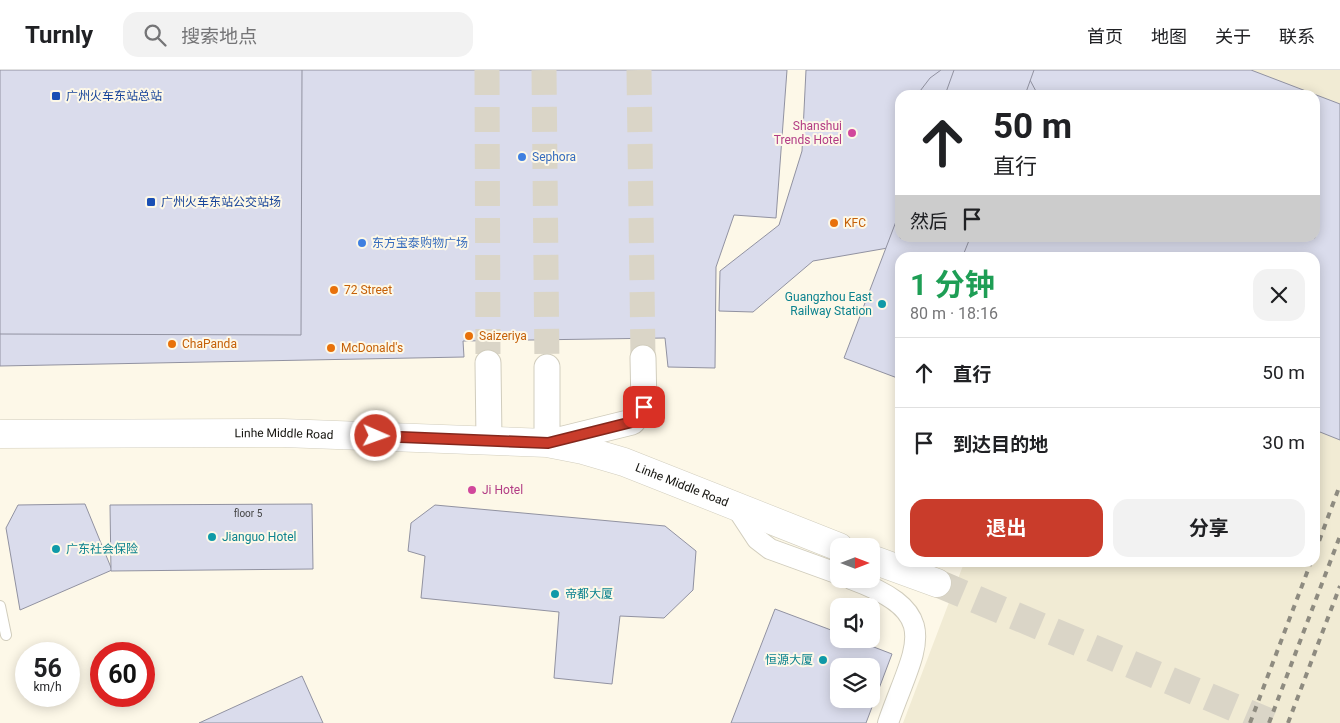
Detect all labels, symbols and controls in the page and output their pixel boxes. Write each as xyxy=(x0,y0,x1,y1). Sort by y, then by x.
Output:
search box xyxy=(123,12,473,57)
text: Turnly xyxy=(25,21,93,49)
icon: search xyxy=(141,21,169,49)
text: 搜索地点 xyxy=(181,25,257,48)
text: 首页 xyxy=(1087,26,1123,47)
text: 地图 xyxy=(1151,26,1187,47)
text: 关于 xyxy=(1215,26,1251,47)
text: 联系 xyxy=(1279,26,1315,47)
place label: 广州火车东站总站 xyxy=(66,89,162,103)
marker: 广州火车东站总站 xyxy=(50,90,62,102)
text: 50 m xyxy=(993,106,1072,147)
icon: ahead xyxy=(910,110,975,175)
place label: Shanshui Trends Hotel xyxy=(774,119,842,147)
marker: Shanshui Trends Hotel xyxy=(846,127,858,139)
place label: Sephora xyxy=(532,150,576,164)
marker: Sephora xyxy=(516,151,528,163)
text: 直行 xyxy=(993,154,1037,179)
place label: 广州火车东站公交站场 xyxy=(161,195,281,209)
marker: 广州火车东站公交站场 xyxy=(145,196,157,208)
icon: arrive xyxy=(958,205,986,233)
text: 然后 xyxy=(910,210,948,233)
place label: KFC xyxy=(844,216,866,230)
marker: KFC xyxy=(828,217,840,229)
place label: 东方宝泰购物广场 xyxy=(372,236,468,250)
marker: 东方宝泰购物广场 xyxy=(356,237,368,249)
text: 1 分钟 xyxy=(910,267,995,302)
button: close xyxy=(1253,269,1305,321)
place label: 72 Street xyxy=(344,283,392,297)
marker: 72 Street xyxy=(328,284,340,296)
place label: Guangzhou East Railway Station xyxy=(785,290,872,318)
marker: Guangzhou East Railway Station xyxy=(876,298,888,310)
text: 80 m · 18:16 xyxy=(910,304,998,323)
place label: Saizeriya xyxy=(479,329,527,343)
marker: Saizeriya xyxy=(463,330,475,342)
place label: ChaPanda xyxy=(182,337,237,351)
marker: ChaPanda xyxy=(166,338,178,350)
place label: McDonald's xyxy=(341,341,403,355)
marker: McDonald's xyxy=(325,342,337,354)
icon: ahead xyxy=(910,359,938,387)
text: 50 m xyxy=(1262,361,1305,384)
text: 直行 xyxy=(953,363,991,386)
pin xyxy=(623,386,665,428)
icon: arrive xyxy=(630,393,658,421)
position arrow xyxy=(349,409,401,461)
street label: Linhe Middle Road xyxy=(235,426,334,442)
icon: arrive xyxy=(910,429,938,457)
text: 30 m xyxy=(1262,431,1305,454)
text: 到达目的地 xyxy=(953,433,1048,456)
street label: Linhe Middle Road xyxy=(634,460,731,510)
place label: Ji Hotel xyxy=(482,483,523,497)
marker: Ji Hotel xyxy=(466,484,478,496)
button: 退出 xyxy=(910,499,1103,557)
button: 分享 xyxy=(1113,499,1305,557)
house number: floor 5 xyxy=(234,508,263,519)
place label: Jianguo Hotel xyxy=(222,530,296,544)
marker: Jianguo Hotel xyxy=(206,531,218,543)
north arrow xyxy=(830,538,880,588)
map controls xyxy=(830,538,880,708)
place label: 广东社会保险 xyxy=(66,542,138,556)
marker: 广东社会保险 xyxy=(50,543,62,555)
place label: 帝都大厦 xyxy=(565,587,613,601)
marker: 帝都大厦 xyxy=(549,588,561,600)
button: sound xyxy=(830,598,880,648)
speed limit sign: 60 xyxy=(90,642,155,707)
place label: 恒源大厦 xyxy=(765,653,813,667)
text: 56 xyxy=(33,654,62,683)
marker: 恒源大厦 xyxy=(817,654,829,666)
button: layers xyxy=(830,658,880,708)
text: km/h xyxy=(33,680,62,694)

